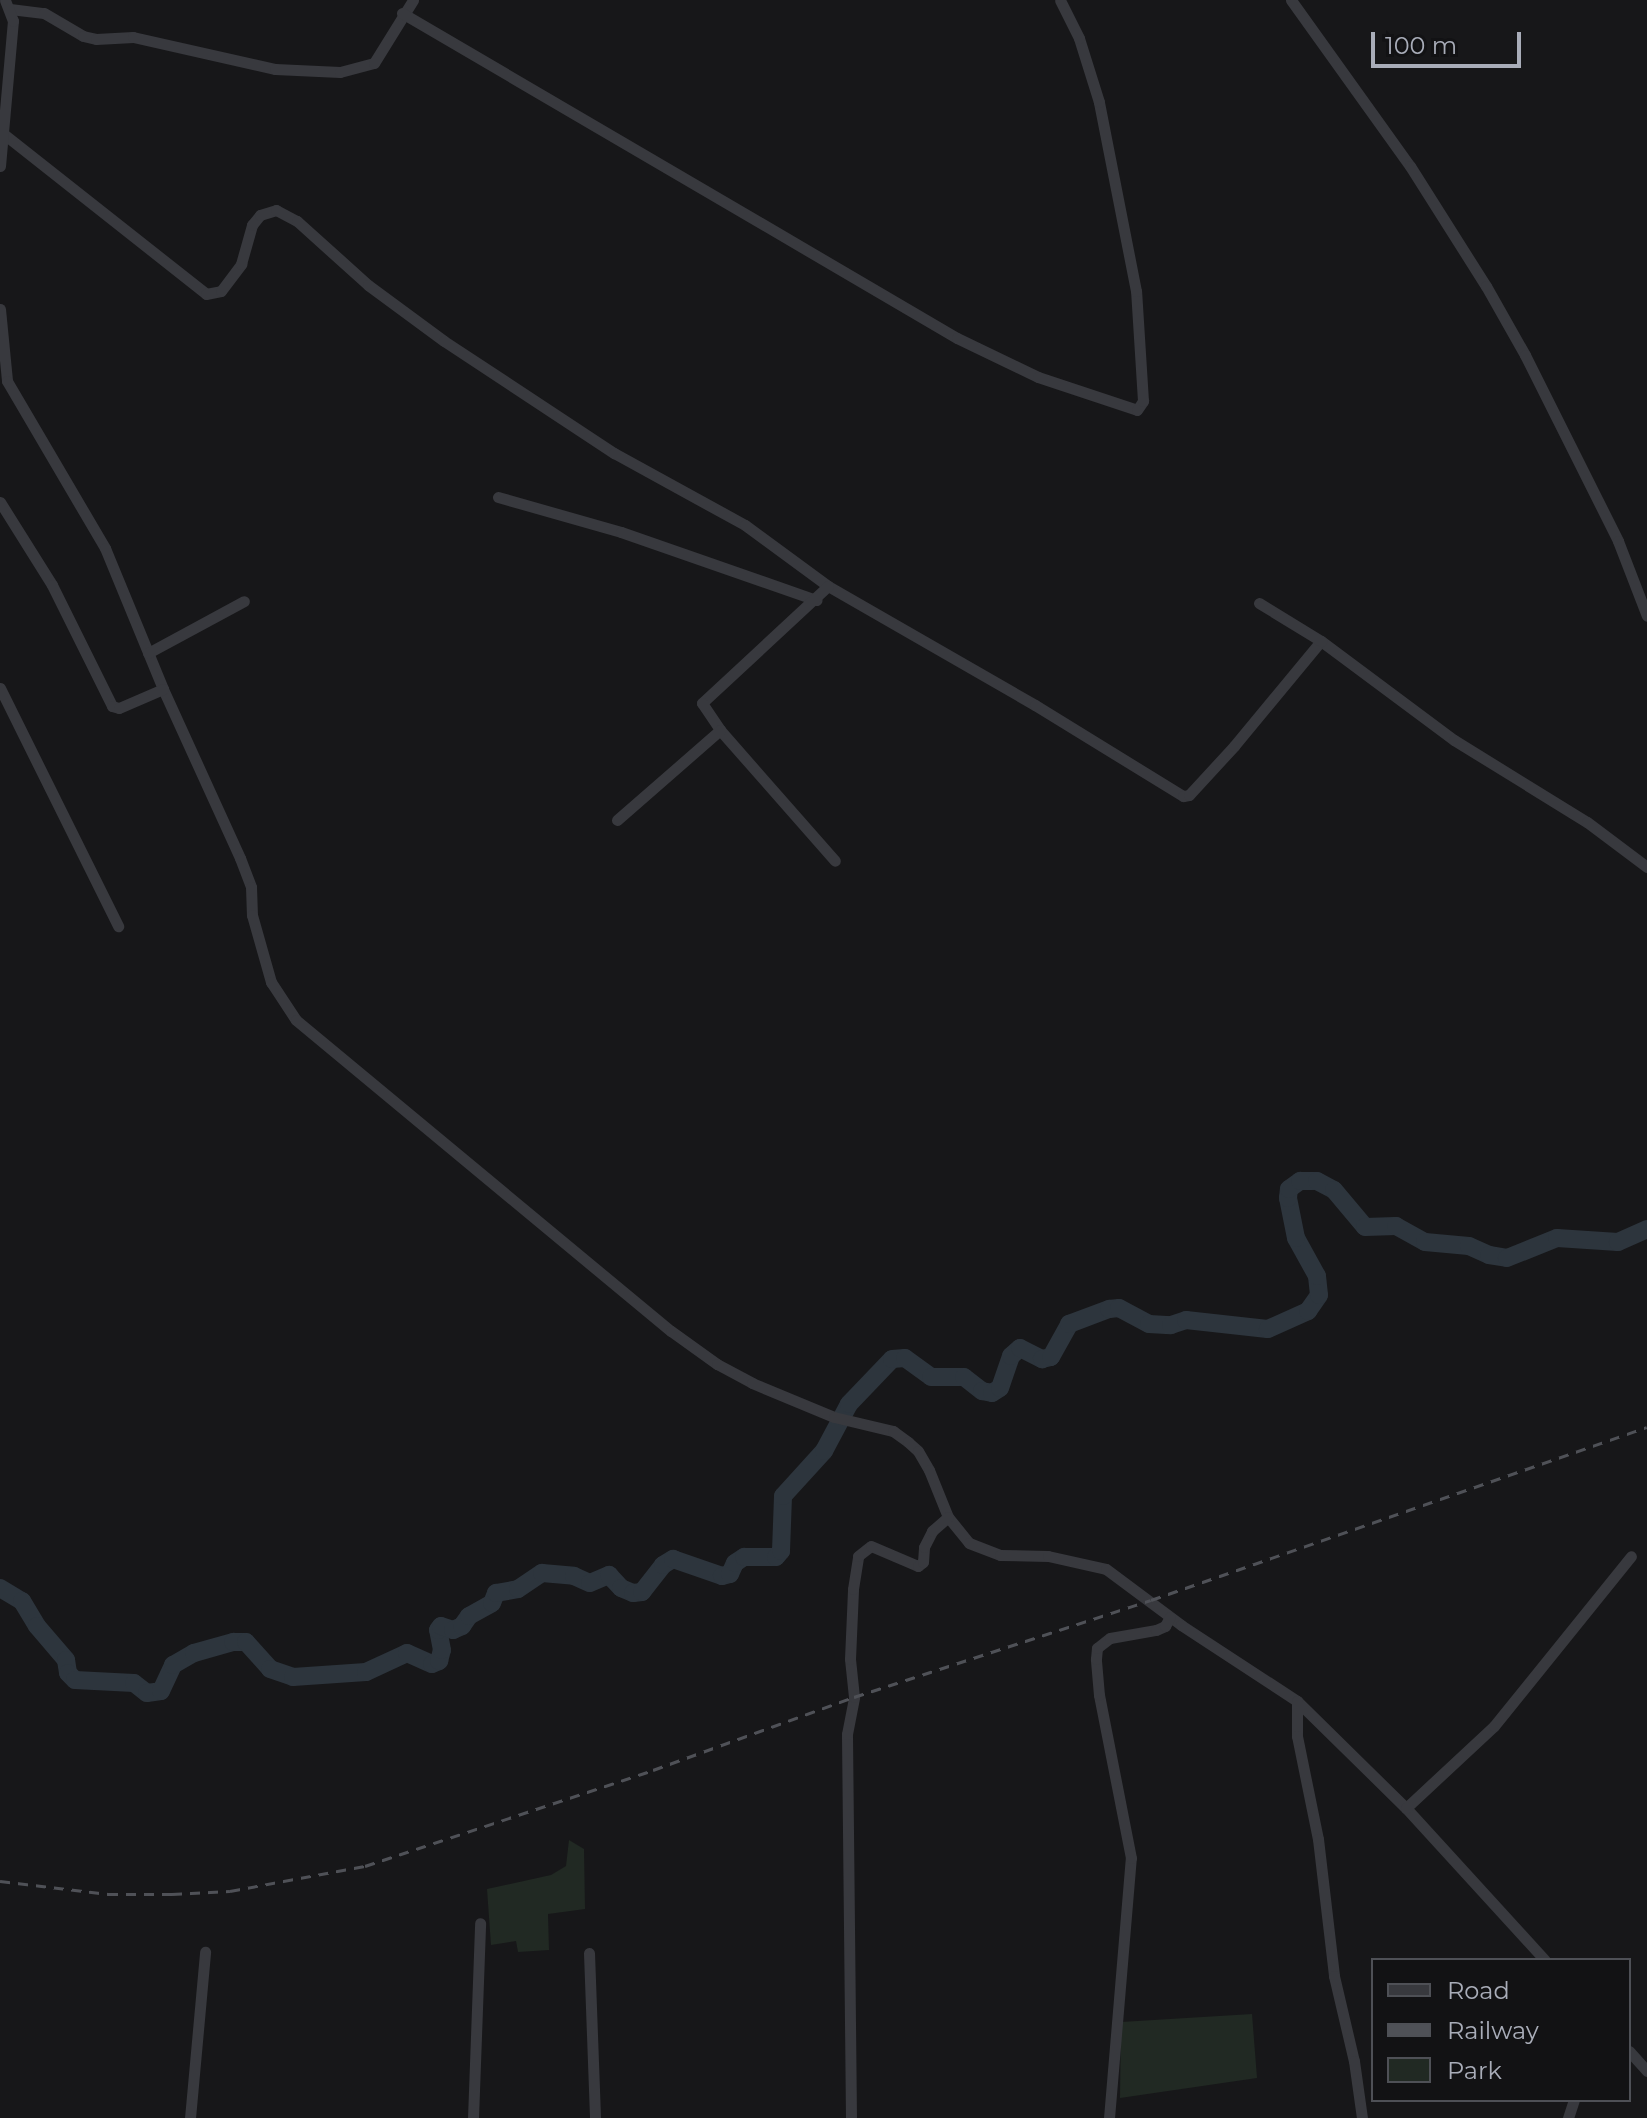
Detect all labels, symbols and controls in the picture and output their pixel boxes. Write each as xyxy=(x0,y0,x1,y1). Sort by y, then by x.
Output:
scale bar xyxy=(1375,16,1525,66)
text: 100 m xyxy=(1385,31,1457,60)
legend xyxy=(1371,1958,1631,2102)
text: Road xyxy=(1447,1976,1510,2005)
text: Railway xyxy=(1447,2016,1539,2045)
text: Park xyxy=(1447,2056,1502,2085)

